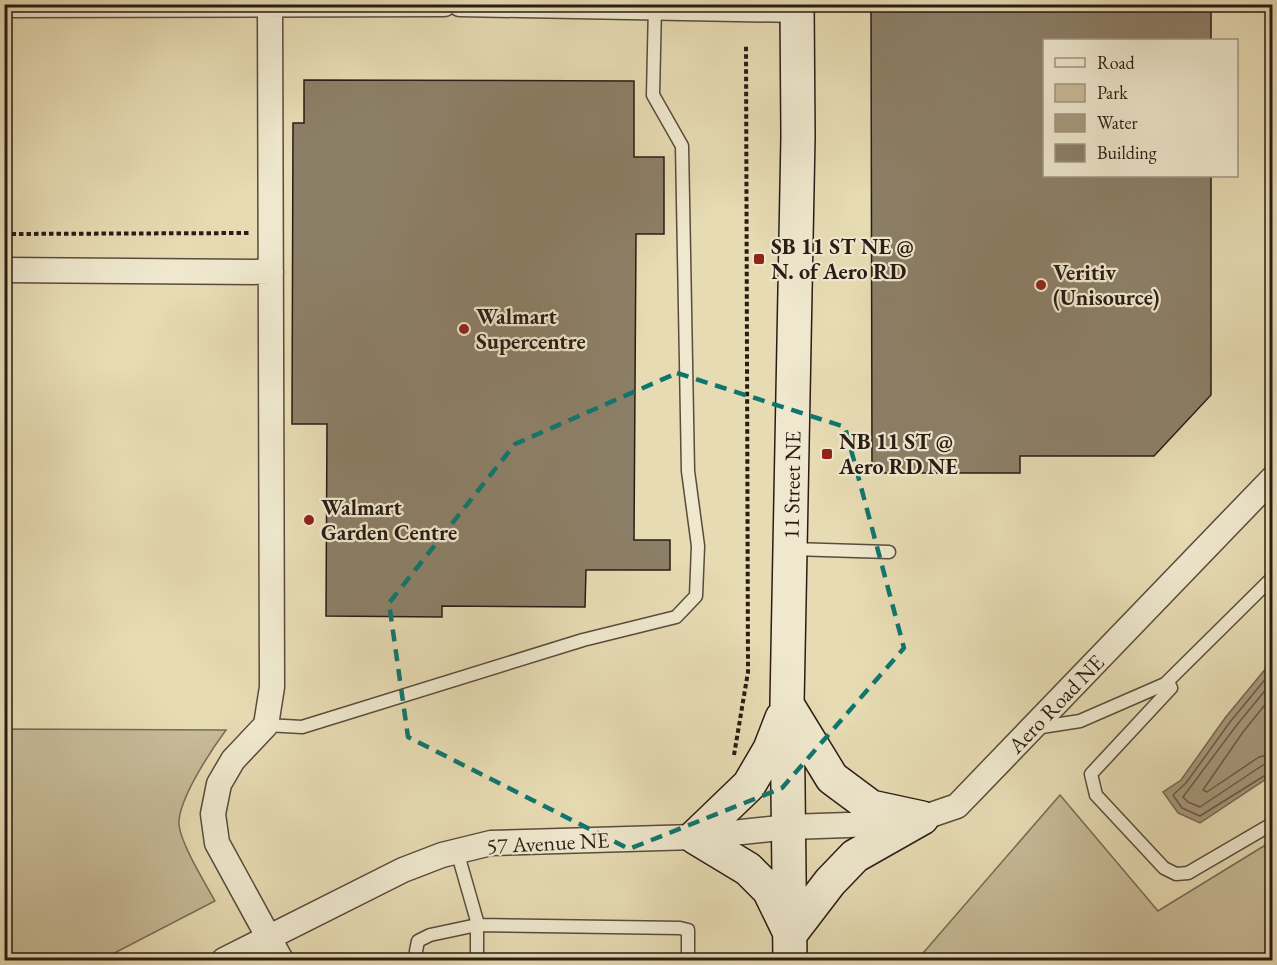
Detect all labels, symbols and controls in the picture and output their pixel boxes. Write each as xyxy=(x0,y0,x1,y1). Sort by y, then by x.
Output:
legend xyxy=(1043,39,1238,177)
text: Road xyxy=(1097,51,1136,74)
text: Park xyxy=(1097,81,1128,104)
text: Water xyxy=(1097,111,1138,134)
text: Building xyxy=(1097,141,1157,164)
place label: SB 11 ST NE @ N. of Aero RD xyxy=(771,232,914,286)
marker: SB 11 ST NE @ N. of Aero RD xyxy=(752,252,766,266)
place label: Veritiv (Unisource) xyxy=(1053,258,1160,312)
marker: Veritiv (Unisource) xyxy=(1034,278,1048,292)
place label: Walmart Supercentre xyxy=(476,302,586,356)
marker: Walmart Supercentre xyxy=(457,322,471,336)
place label: NB 11 ST @ Aero RD NE xyxy=(838,427,958,481)
street label: 11 Street NE xyxy=(777,431,807,539)
marker: NB 11 ST @ Aero RD NE xyxy=(820,447,834,461)
place label: Walmart Garden Centre xyxy=(321,493,457,547)
marker: Walmart Garden Centre xyxy=(302,513,316,527)
street label: Aero Road NE xyxy=(1001,648,1110,760)
street label: 57 Avenue NE xyxy=(486,825,610,861)

